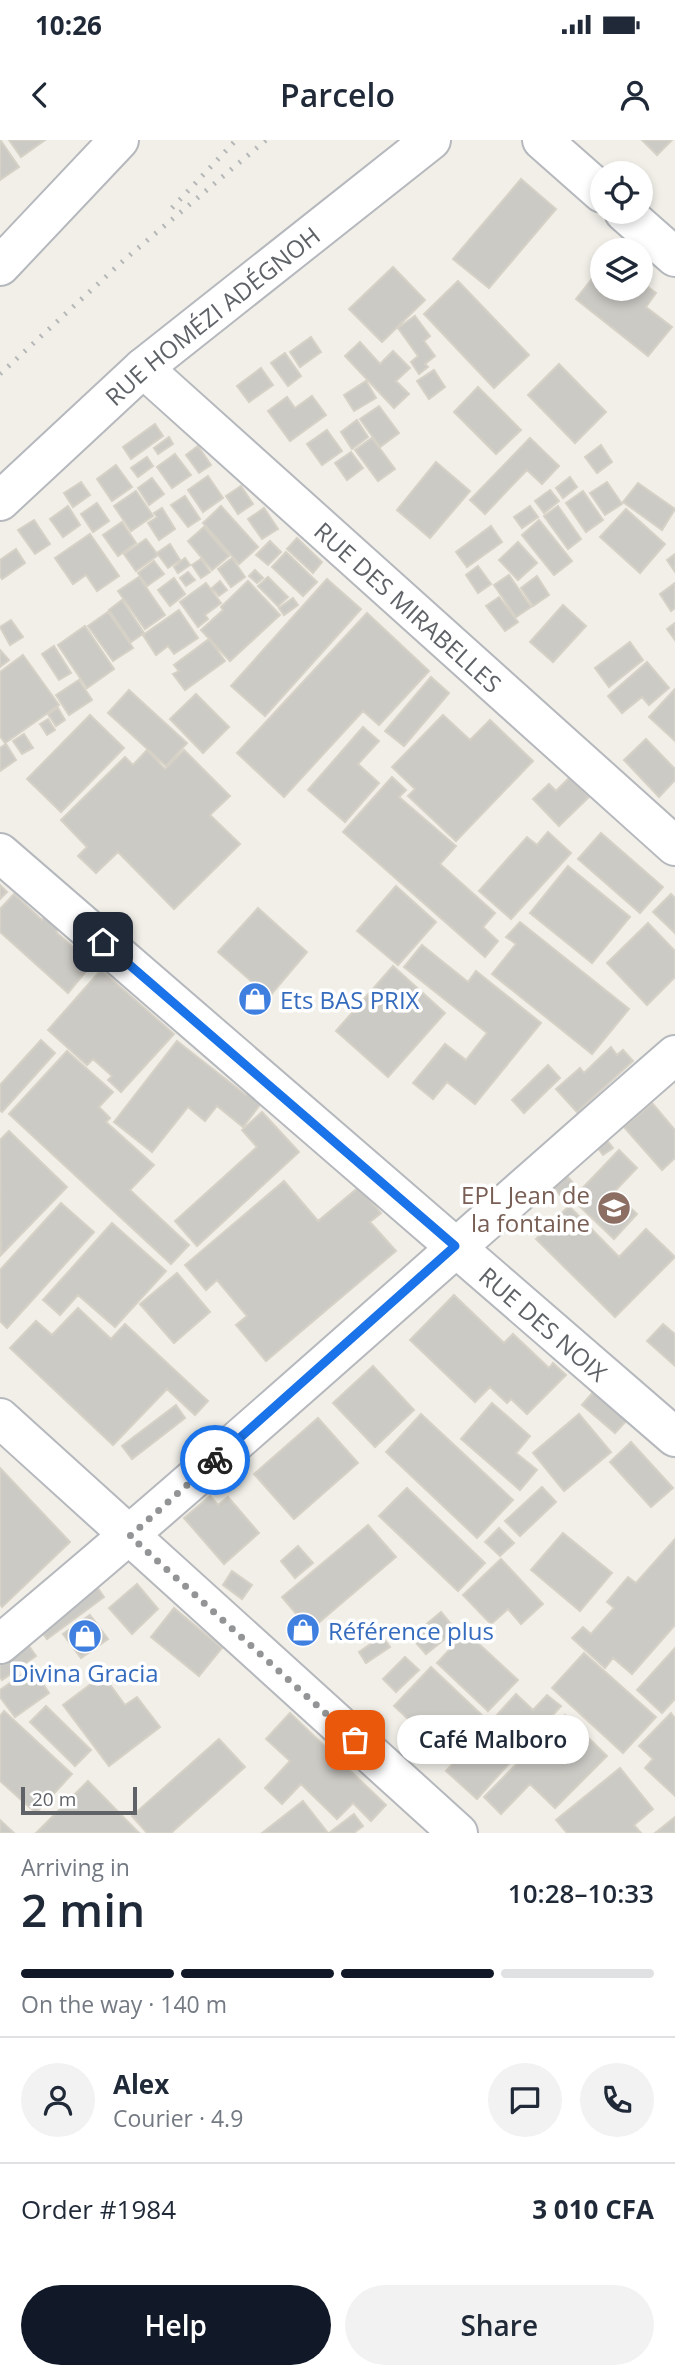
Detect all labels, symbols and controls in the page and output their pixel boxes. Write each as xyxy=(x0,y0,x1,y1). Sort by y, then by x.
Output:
text: 10:26 xyxy=(35,7,102,43)
text: Parcelo xyxy=(280,73,395,116)
icon: back xyxy=(21,76,59,114)
icon: person xyxy=(616,76,654,114)
map controls xyxy=(590,161,653,301)
button: locate xyxy=(590,161,653,224)
street label: RUE HOMÉZI ADÉGNOH xyxy=(97,218,326,412)
button: layers xyxy=(590,238,653,301)
street label: RUE DES MIRABELLES xyxy=(308,514,509,699)
pin xyxy=(73,912,133,972)
icon: home xyxy=(84,923,122,961)
shop icon: Ets BAS PRIX xyxy=(236,980,274,1018)
place label: Ets BAS PRIX xyxy=(280,983,420,1016)
place label: EPL Jean de la fontaine xyxy=(461,1178,590,1239)
school or university icon: EPL Jean de la fontaine xyxy=(595,1189,633,1227)
street label: RUE DES NOIX xyxy=(473,1259,615,1388)
courier xyxy=(180,1425,250,1495)
icon: bike xyxy=(196,1441,234,1479)
shop icon: Référence plus xyxy=(284,1611,322,1649)
place label: Référence plus xyxy=(328,1614,494,1647)
shop icon: Divina Gracia xyxy=(66,1617,104,1655)
place label: Divina Gracia xyxy=(11,1656,159,1689)
pin xyxy=(325,1710,385,1770)
callout: Café Malboro xyxy=(397,1716,590,1764)
icon: bag xyxy=(336,1721,374,1759)
text: Café Malboro xyxy=(419,1723,567,1755)
scale bar xyxy=(21,1784,136,1816)
text: 20 m xyxy=(32,1786,76,1812)
text: Arriving in xyxy=(21,1851,130,1883)
text: 10:28–10:33 xyxy=(508,1875,654,1911)
text: 2 min xyxy=(21,1878,145,1940)
text: On the way · 140 m xyxy=(21,1988,227,2020)
button: person xyxy=(21,2063,95,2137)
button: chat xyxy=(488,2063,562,2137)
button: phone xyxy=(580,2063,654,2137)
text: Alex xyxy=(113,2066,169,2102)
text: Courier · 4.9 xyxy=(113,2102,243,2134)
text: Order #1984 xyxy=(21,2191,176,2227)
text: 3 010 CFA xyxy=(532,2191,654,2227)
button: Help xyxy=(21,2285,331,2365)
button: Share xyxy=(345,2285,654,2365)

